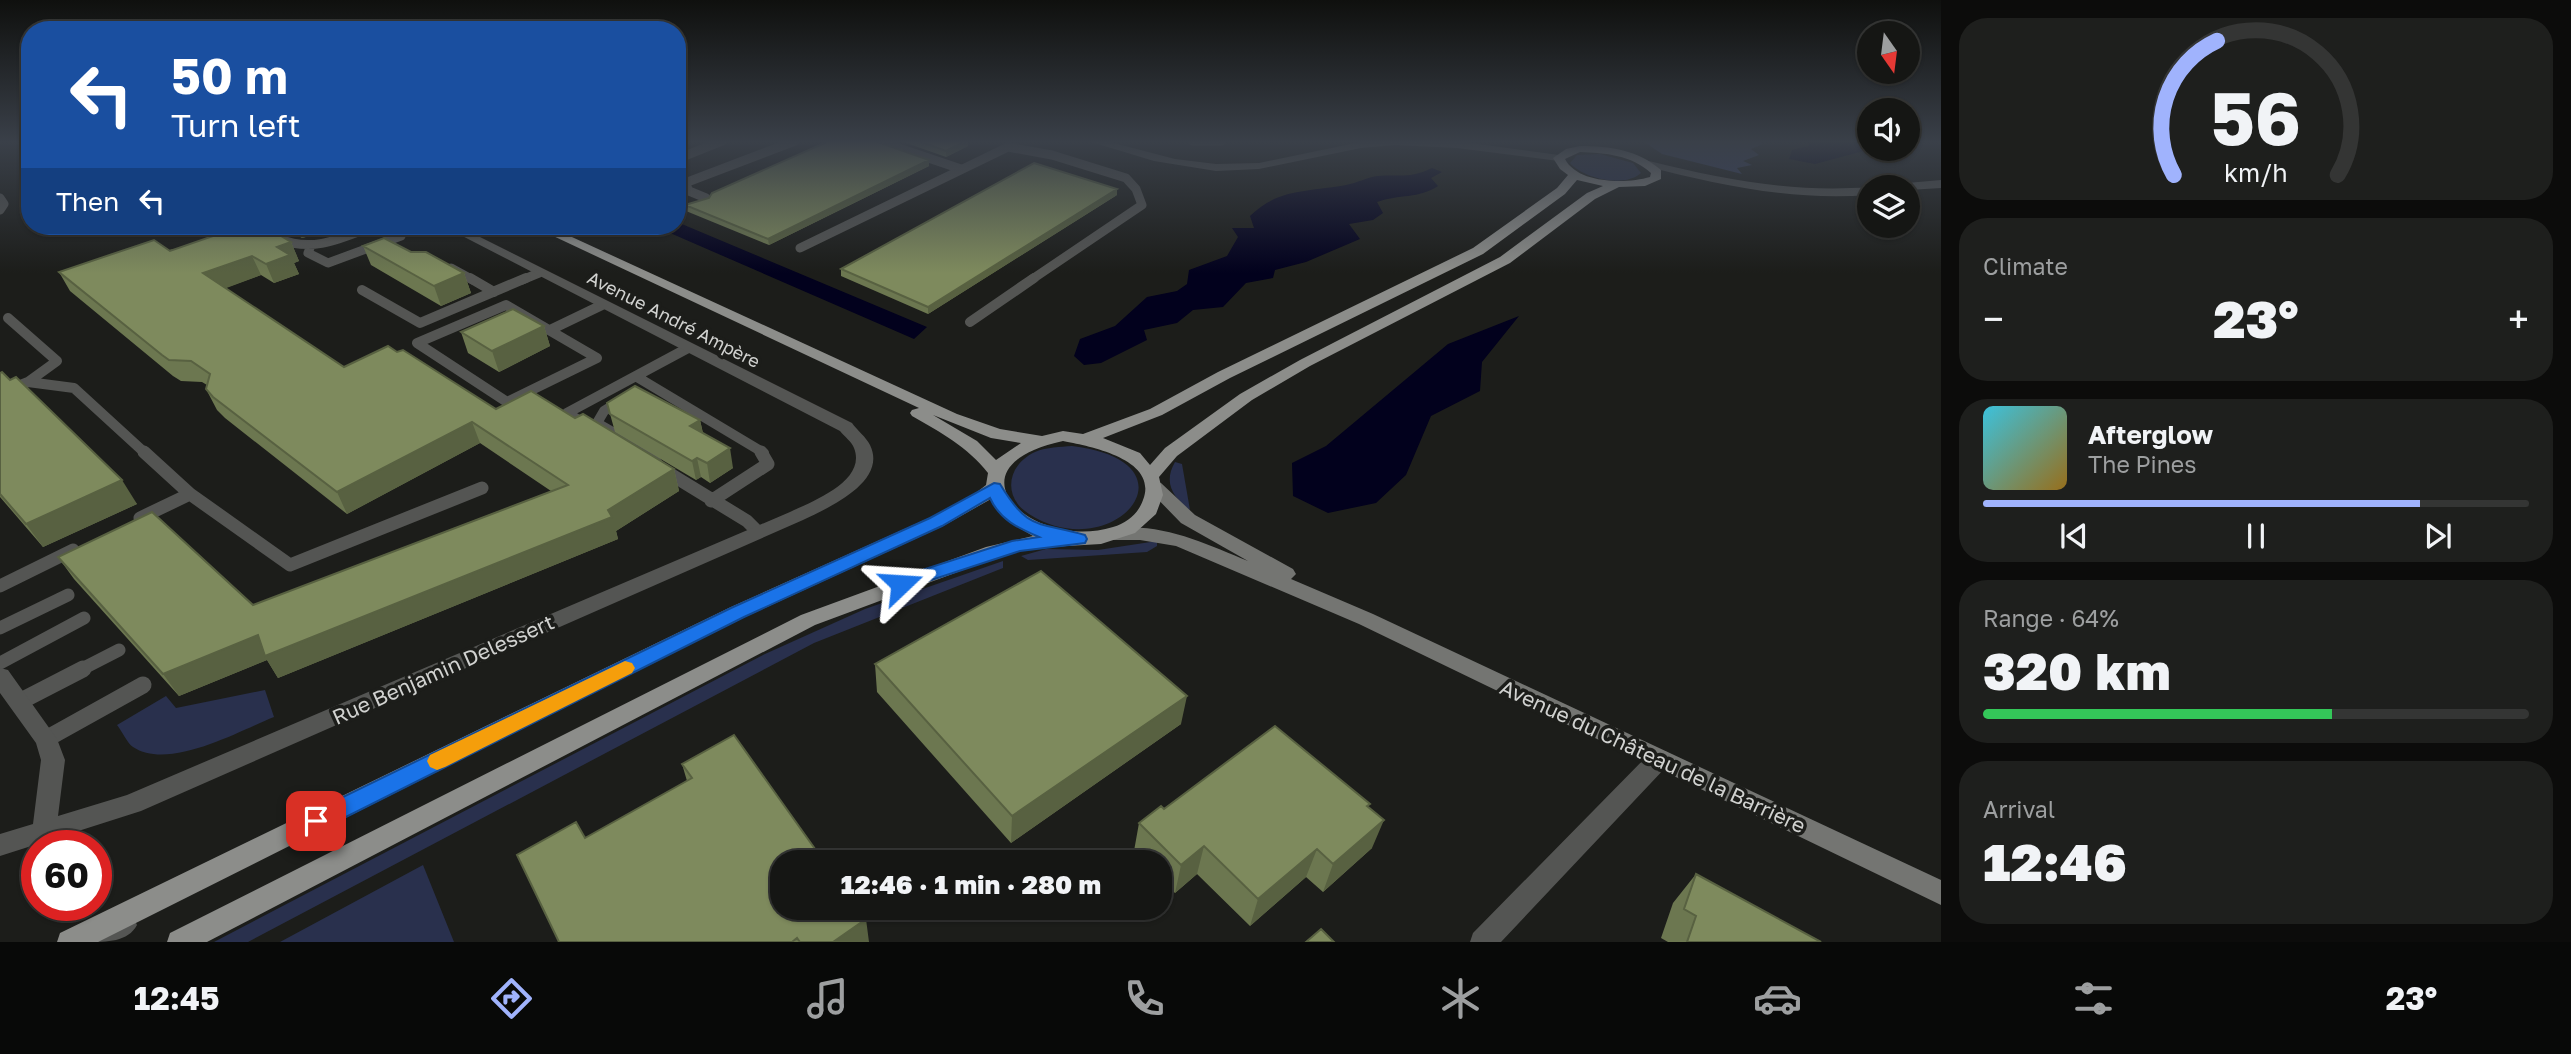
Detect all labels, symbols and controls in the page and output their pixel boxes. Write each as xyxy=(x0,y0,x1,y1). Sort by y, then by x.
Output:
north arrow xyxy=(1857,21,1920,84)
map controls xyxy=(1857,21,1920,238)
text: 50 m xyxy=(171,46,288,105)
icon: left xyxy=(56,49,147,140)
text: 56 xyxy=(2211,74,2301,161)
button: sound xyxy=(1857,98,1920,161)
text: Turn left xyxy=(171,106,300,144)
text: km/h xyxy=(2224,157,2288,188)
button: layers xyxy=(1857,175,1920,238)
icon: left xyxy=(133,182,171,220)
text: Then xyxy=(56,186,119,217)
text: Climate xyxy=(1983,252,2068,280)
street label: Avenue André Ampère xyxy=(584,266,764,372)
text: 23° xyxy=(2213,287,2299,349)
text: − xyxy=(1983,296,2004,341)
text: + xyxy=(2508,296,2529,341)
text: Afterglow xyxy=(2088,419,2213,450)
text: The Pines xyxy=(2088,450,2196,478)
icon: previous xyxy=(2055,517,2093,555)
icon: pause xyxy=(2237,517,2275,555)
icon: next xyxy=(2419,517,2457,555)
position arrow xyxy=(864,547,938,621)
text: Range · 64% xyxy=(1983,604,2119,632)
street label: Rue Benjamin Delessert xyxy=(328,608,558,730)
text: 320 km xyxy=(1983,639,2171,701)
street label: Avenue du Château de la Barrière xyxy=(1496,674,1810,838)
pin xyxy=(286,791,346,851)
text: Arrival xyxy=(1983,795,2055,823)
icon: arrive xyxy=(297,802,335,840)
speed limit sign: 60 xyxy=(21,830,112,921)
text: 12:46 xyxy=(1983,830,2127,892)
text: 12:46 · 1 min · 280 m xyxy=(841,869,1101,900)
icon: directions xyxy=(487,974,536,1023)
icon: music xyxy=(803,974,852,1023)
icon: phone xyxy=(1120,974,1169,1023)
icon: climate xyxy=(1436,974,1485,1023)
icon: car xyxy=(1753,974,1802,1023)
icon: filters xyxy=(2069,974,2118,1023)
text: 12:45 xyxy=(134,979,219,1017)
text: 23° xyxy=(2386,979,2437,1017)

